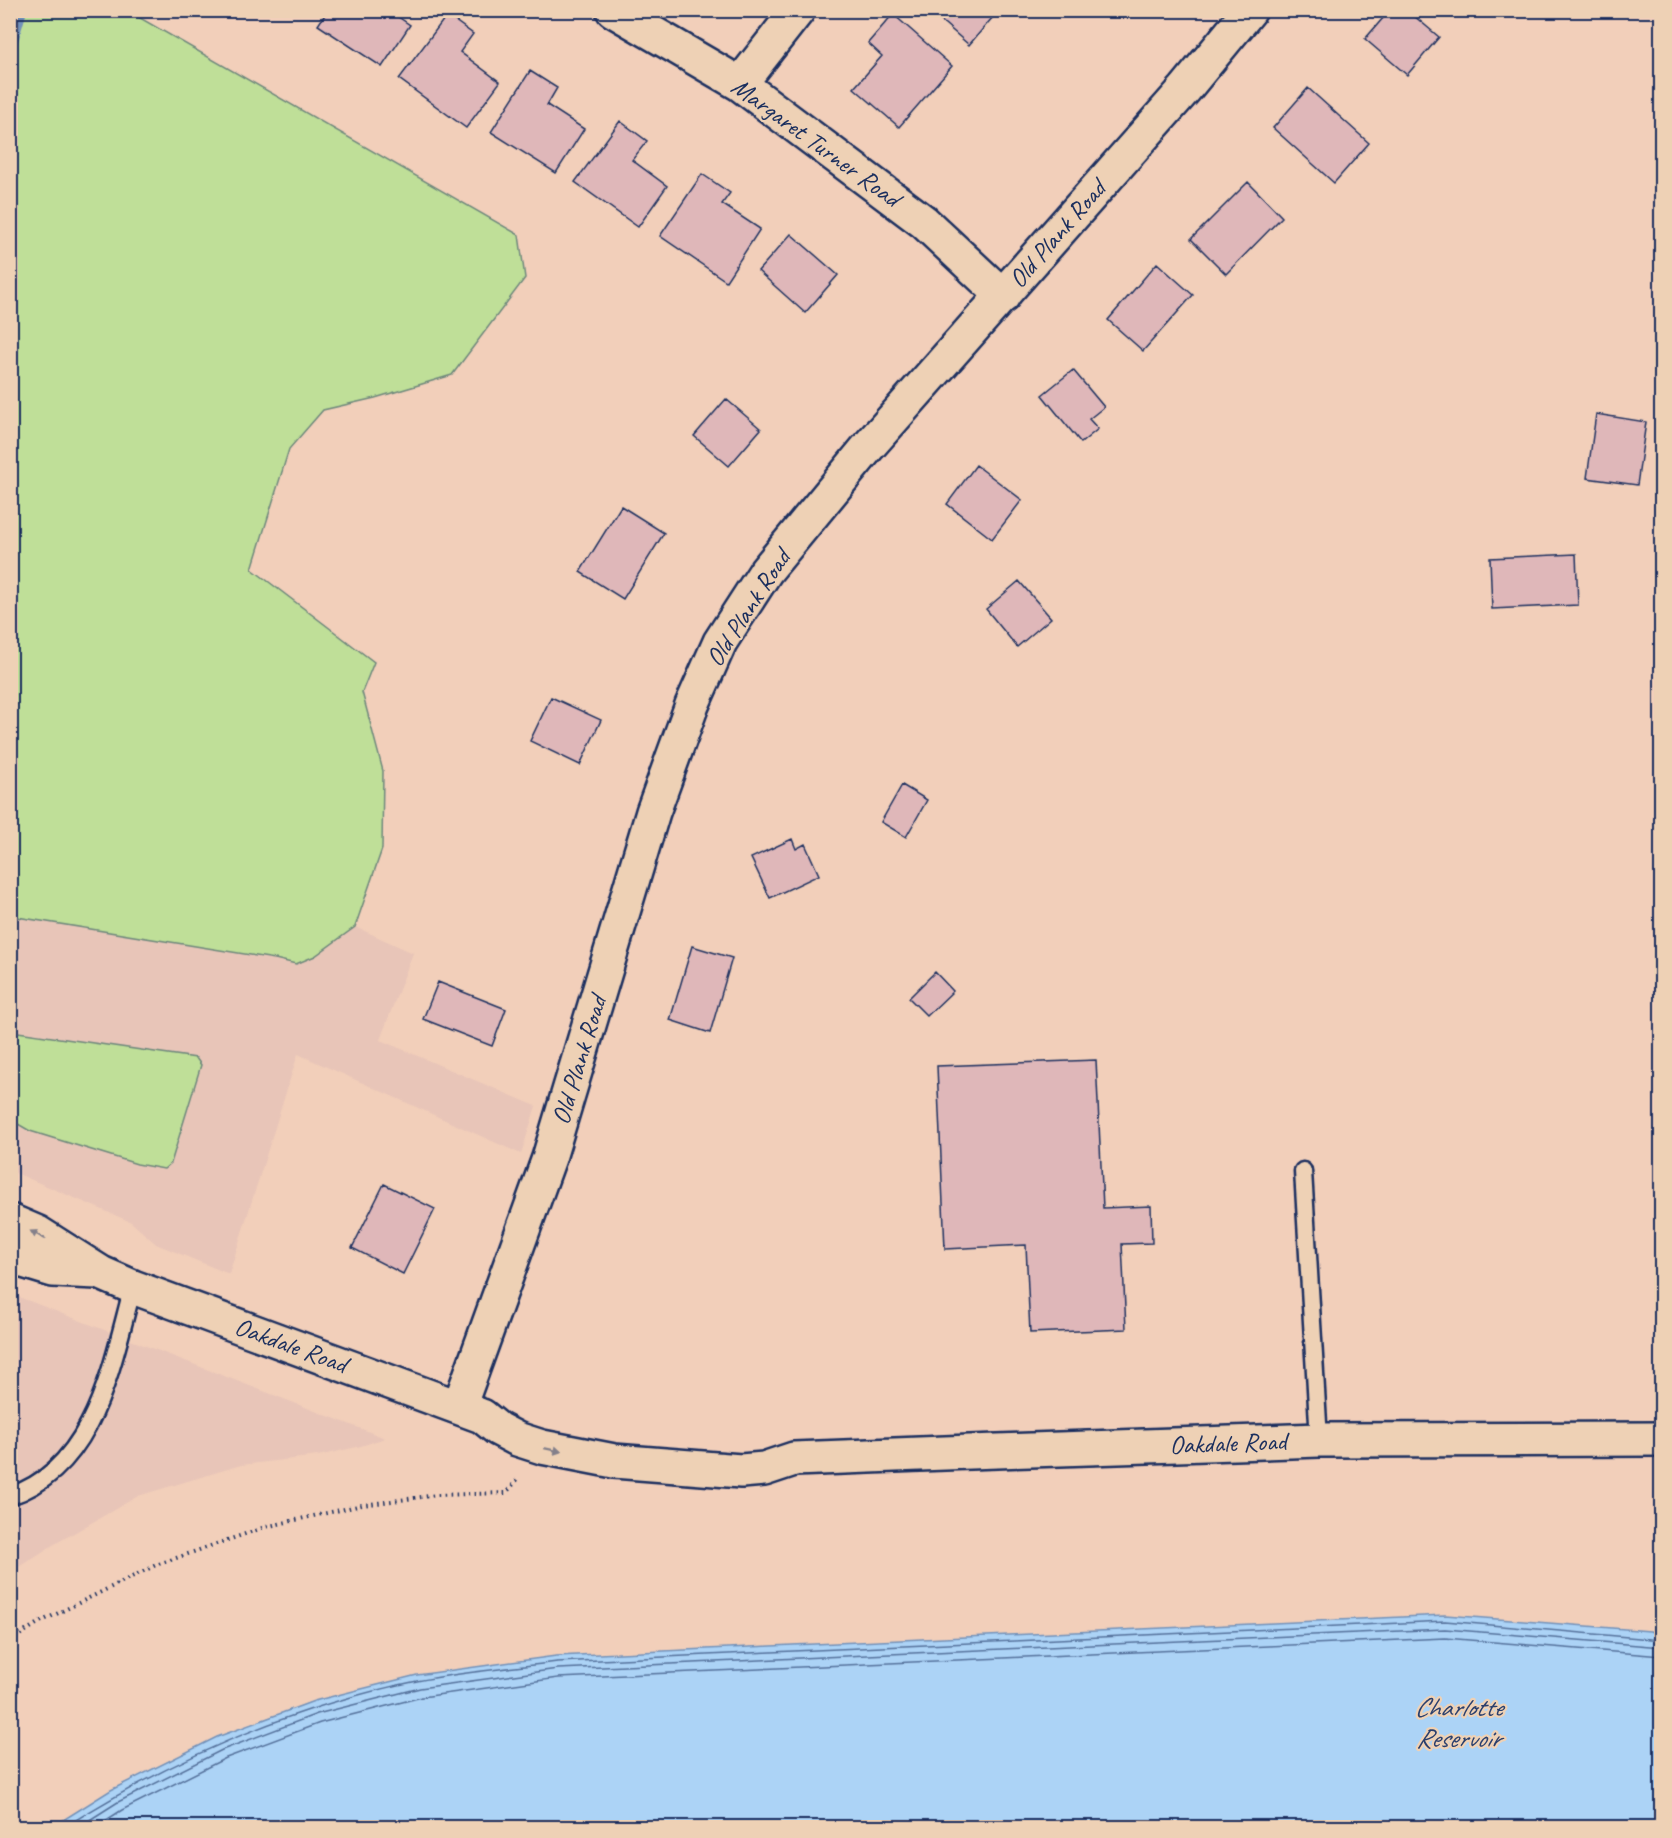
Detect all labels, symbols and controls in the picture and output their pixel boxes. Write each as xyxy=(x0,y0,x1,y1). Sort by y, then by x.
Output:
street label: Margaret Turner Road xyxy=(725,70,910,217)
street label: Old Plank Road xyxy=(1001,170,1115,295)
street label: Old Plank Road xyxy=(698,540,800,673)
street label: Old Plank Road xyxy=(544,988,615,1128)
one-way arrow xyxy=(30,1230,47,1239)
street label: Oakdale Road xyxy=(230,1309,355,1382)
street label: Oakdale Road xyxy=(1169,1424,1291,1462)
one-way arrow xyxy=(544,1445,562,1455)
water label: Charlotte Reservoir xyxy=(1414,1690,1506,1755)

